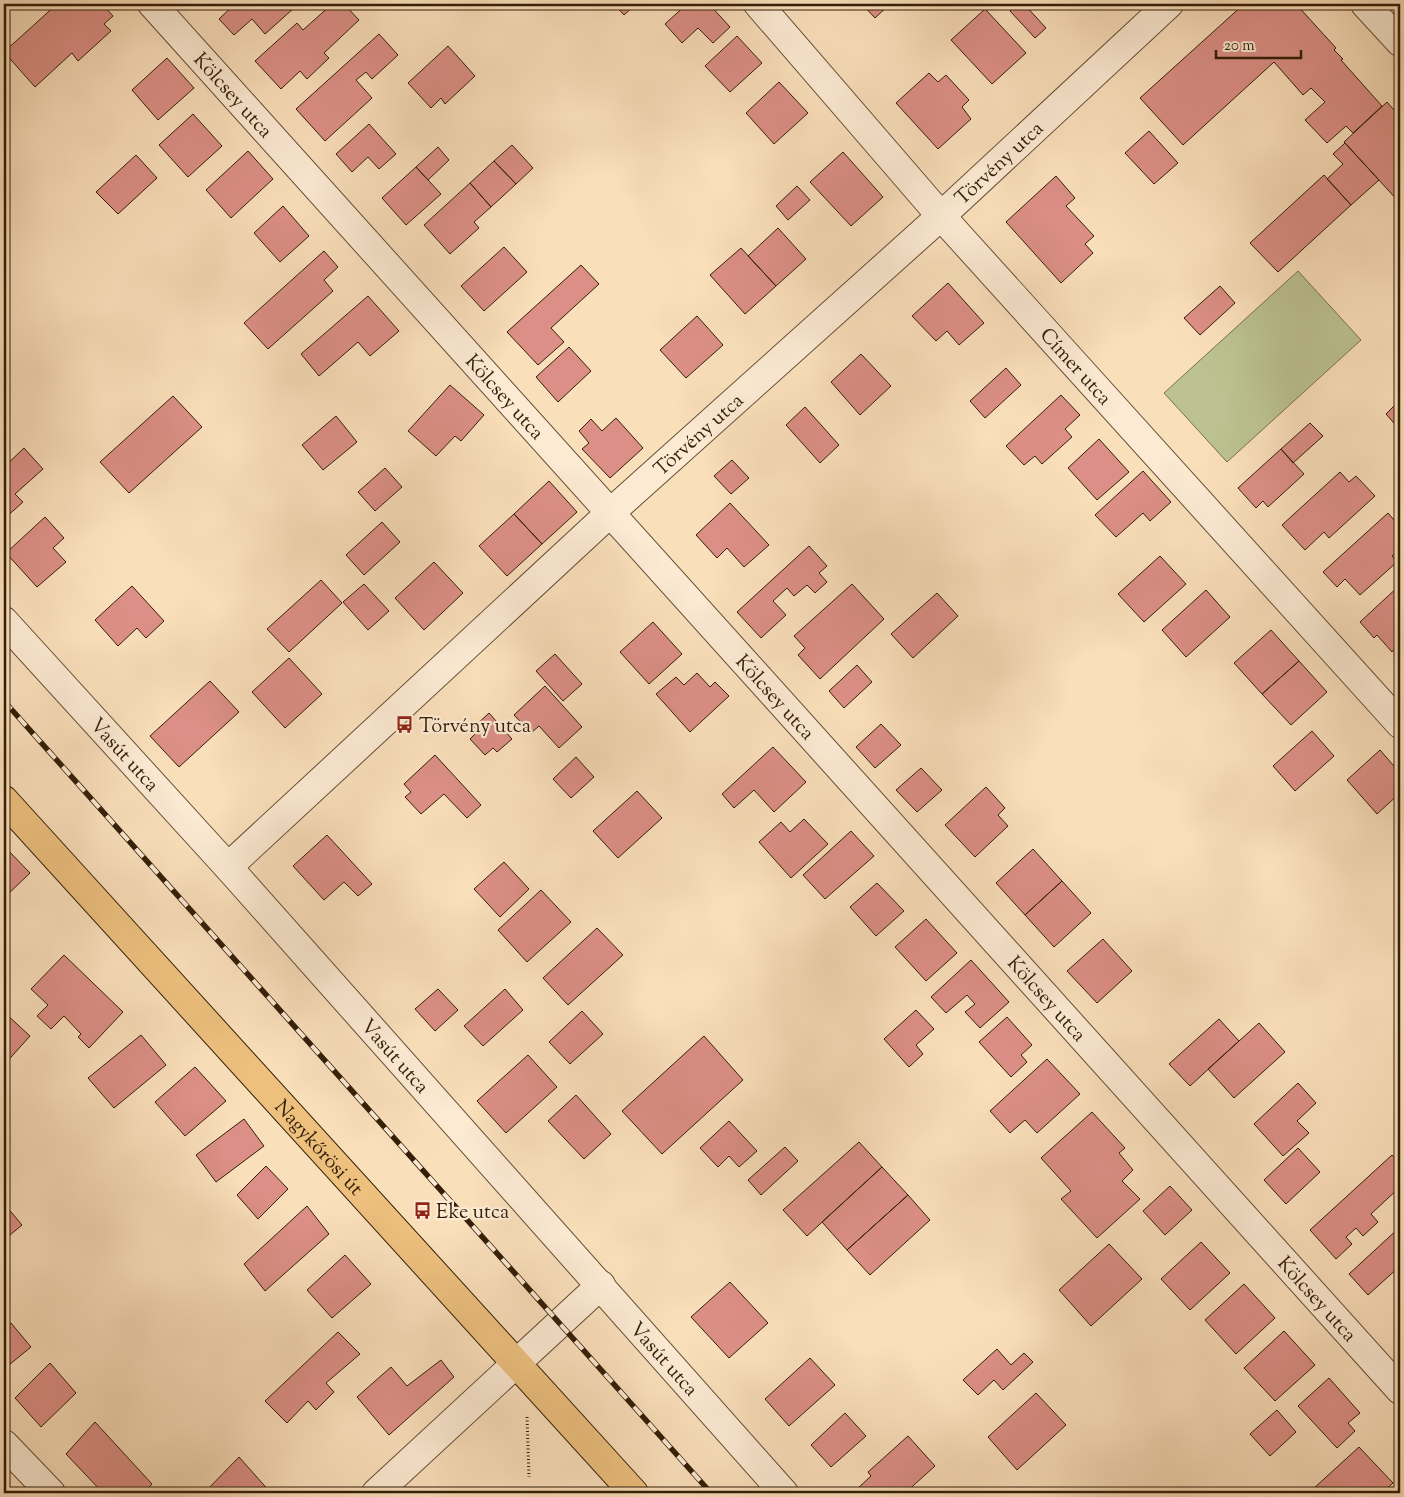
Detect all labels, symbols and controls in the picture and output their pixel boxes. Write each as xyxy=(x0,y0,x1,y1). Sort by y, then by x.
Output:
scale bar xyxy=(1216,28,1302,60)
text: 20 m xyxy=(1224,36,1255,57)
street label: Kölcsey utca xyxy=(185,47,278,146)
street label: Törvény utca xyxy=(949,116,1051,213)
street label: Címer utca xyxy=(1032,322,1117,413)
street label: Kölcsey utca xyxy=(457,349,550,447)
street label: Törvény utca xyxy=(648,388,751,484)
street label: Kölcsey utca xyxy=(727,649,820,748)
street label: Vasút utca xyxy=(82,712,165,799)
place label: Törvény utca xyxy=(419,713,531,742)
bus stop icon: Törvény utca xyxy=(395,715,415,735)
street label: Kölcsey utca xyxy=(999,951,1092,1049)
street label: Vasút utca xyxy=(352,1014,435,1101)
street label: Nagykőrösi út xyxy=(266,1094,369,1203)
place label: Eke utca xyxy=(436,1199,509,1228)
bus stop icon: Eke utca xyxy=(412,1201,432,1221)
street label: Kölcsey utca xyxy=(1269,1251,1362,1350)
street label: Vasút utca xyxy=(621,1316,704,1404)

